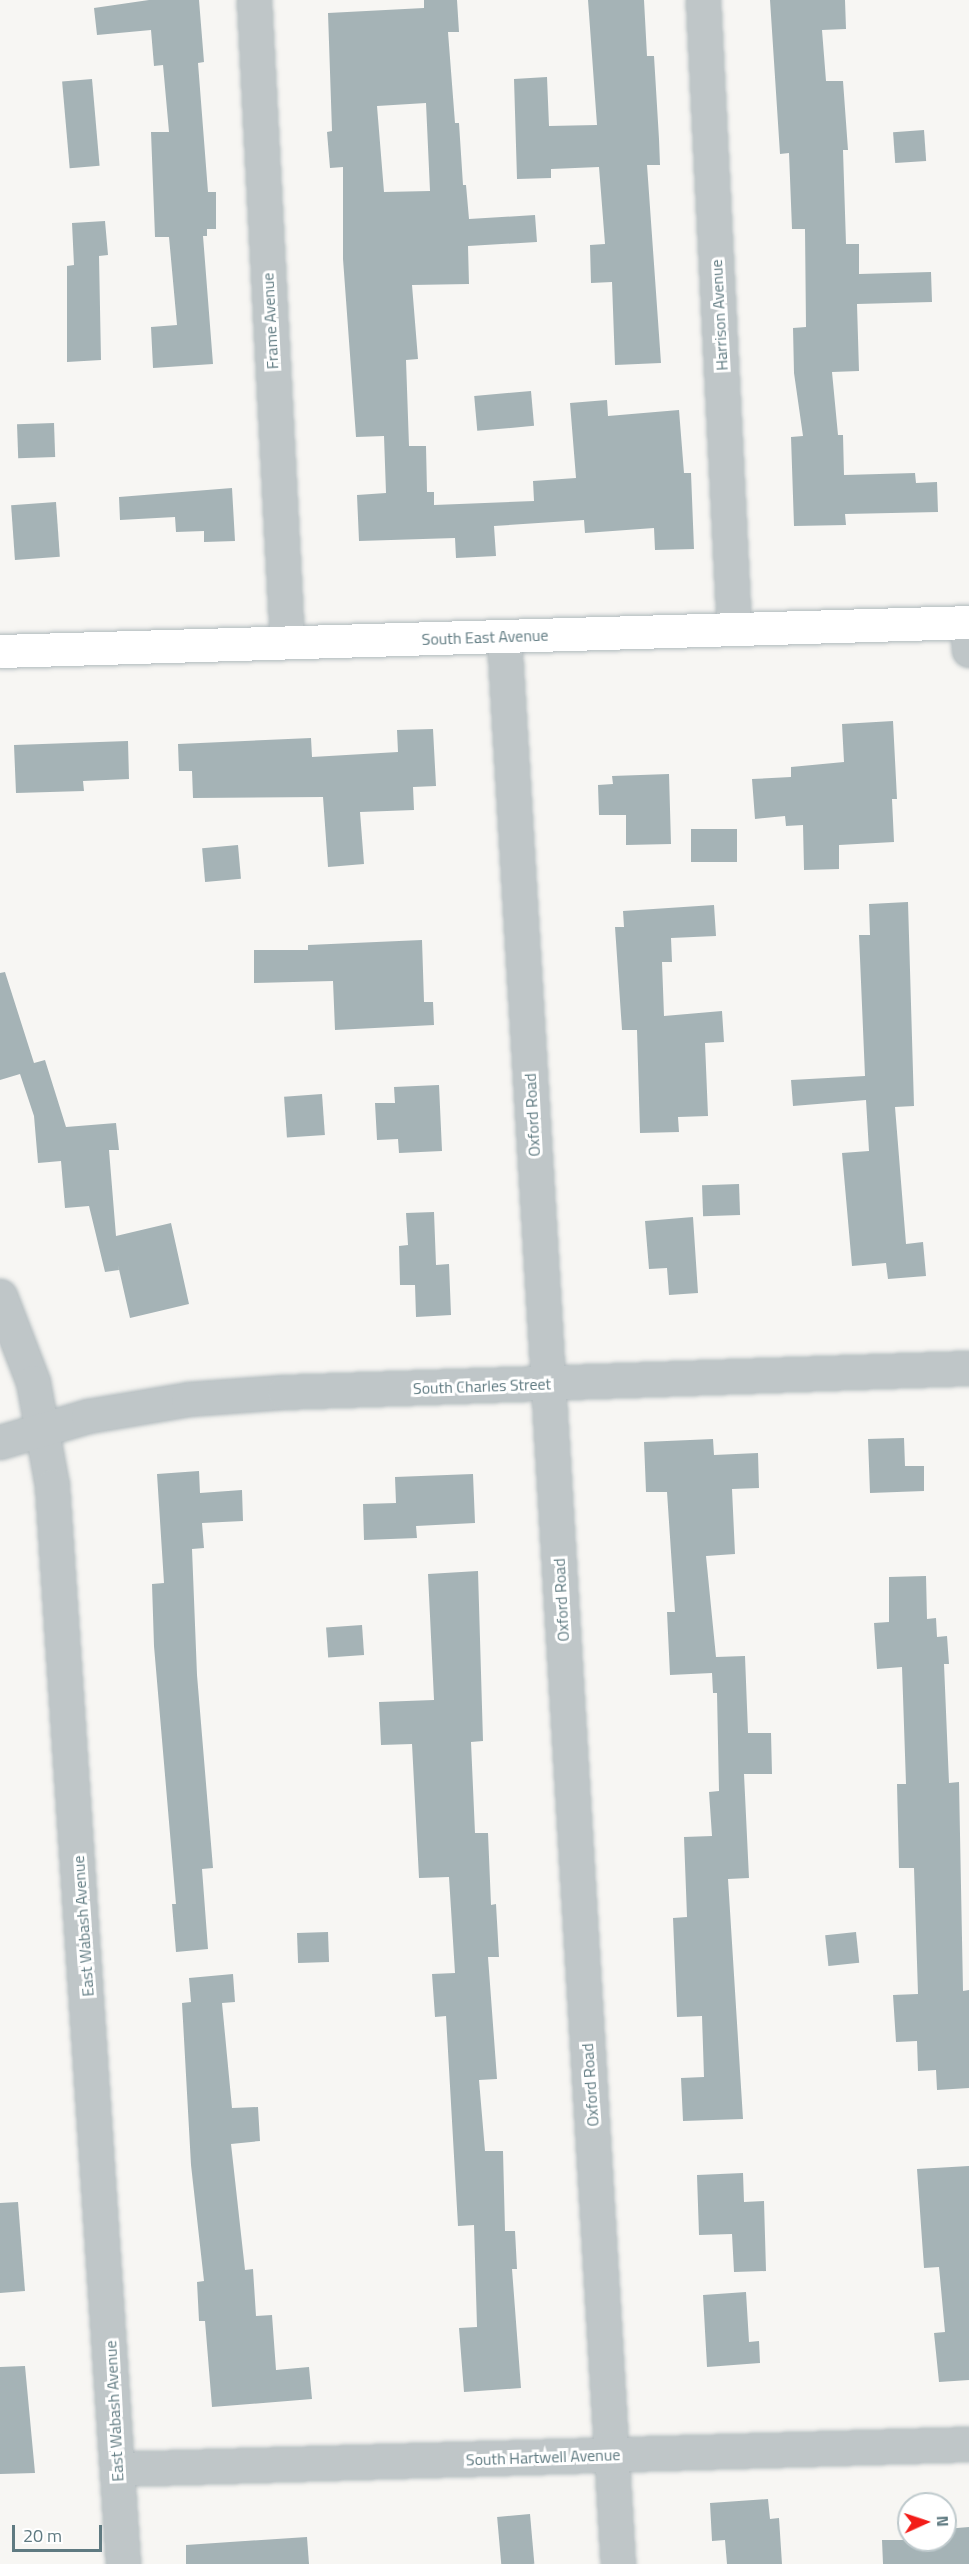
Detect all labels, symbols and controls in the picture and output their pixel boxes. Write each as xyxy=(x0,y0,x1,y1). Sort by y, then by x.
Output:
street label: Harrison Avenue xyxy=(706,259,732,371)
street label: Frame Avenue xyxy=(258,272,282,370)
street label: South East Avenue xyxy=(421,625,549,649)
street label: Oxford Road xyxy=(520,1073,544,1157)
street label: South Charles Street xyxy=(413,1374,551,1398)
street label: Oxford Road xyxy=(549,1558,573,1642)
street label: East Wabash Avenue xyxy=(68,1855,98,1997)
street label: Oxford Road xyxy=(578,2043,602,2127)
street label: East Wabash Avenue xyxy=(101,2340,127,2482)
street label: South Hartwell Avenue xyxy=(465,2445,621,2469)
north arrow xyxy=(897,2492,957,2552)
scale bar xyxy=(15,2513,105,2551)
text: N xyxy=(931,2515,955,2527)
text: 20 m xyxy=(23,2522,62,2549)

